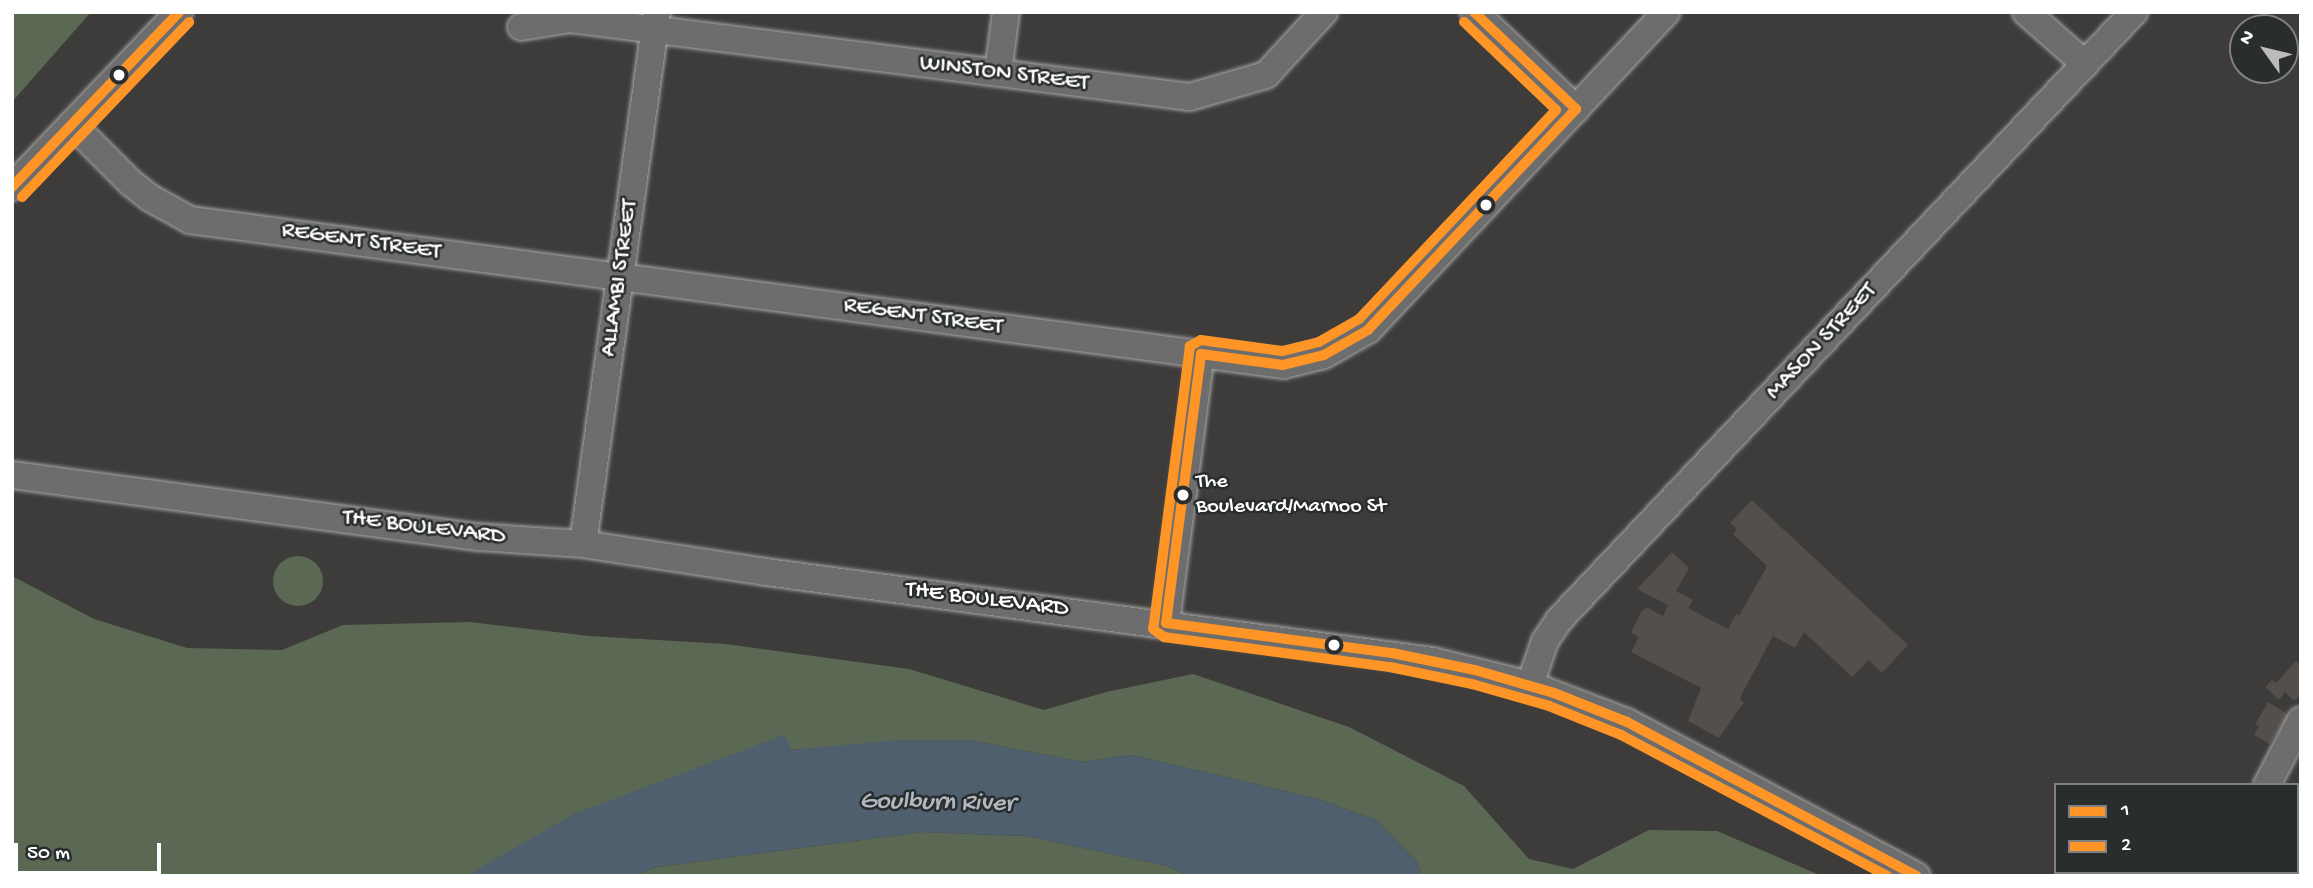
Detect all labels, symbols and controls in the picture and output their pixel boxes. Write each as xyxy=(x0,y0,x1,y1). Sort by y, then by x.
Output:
north arrow xyxy=(2229,14,2299,84)
text: N xyxy=(2235,27,2261,50)
street label: WINSTON STREET xyxy=(918,49,1090,99)
unlabelled marker xyxy=(112,68,126,82)
street label: ALLAMBI STREET xyxy=(595,198,645,358)
unlabelled marker xyxy=(1479,198,1493,212)
street label: REGENT STREET xyxy=(280,217,442,267)
street label: MASON STREET xyxy=(1760,277,1884,407)
street label: REGENT STREET xyxy=(842,292,1004,342)
place label: The Boulevard/Marnoo St xyxy=(1196,469,1386,520)
marker: The Boulevard/Marnoo St xyxy=(1176,488,1190,502)
street label: THE BOULEVARD xyxy=(341,504,507,552)
street label: THE BOULEVARD xyxy=(904,576,1070,624)
unlabelled marker xyxy=(1327,638,1341,652)
legend xyxy=(2054,783,2299,874)
water label: Goulburn River xyxy=(859,787,1015,821)
text: 1 xyxy=(2121,799,2129,824)
scale bar xyxy=(18,828,164,872)
text: 2 xyxy=(2121,834,2131,859)
text: 50 m xyxy=(27,842,70,867)

